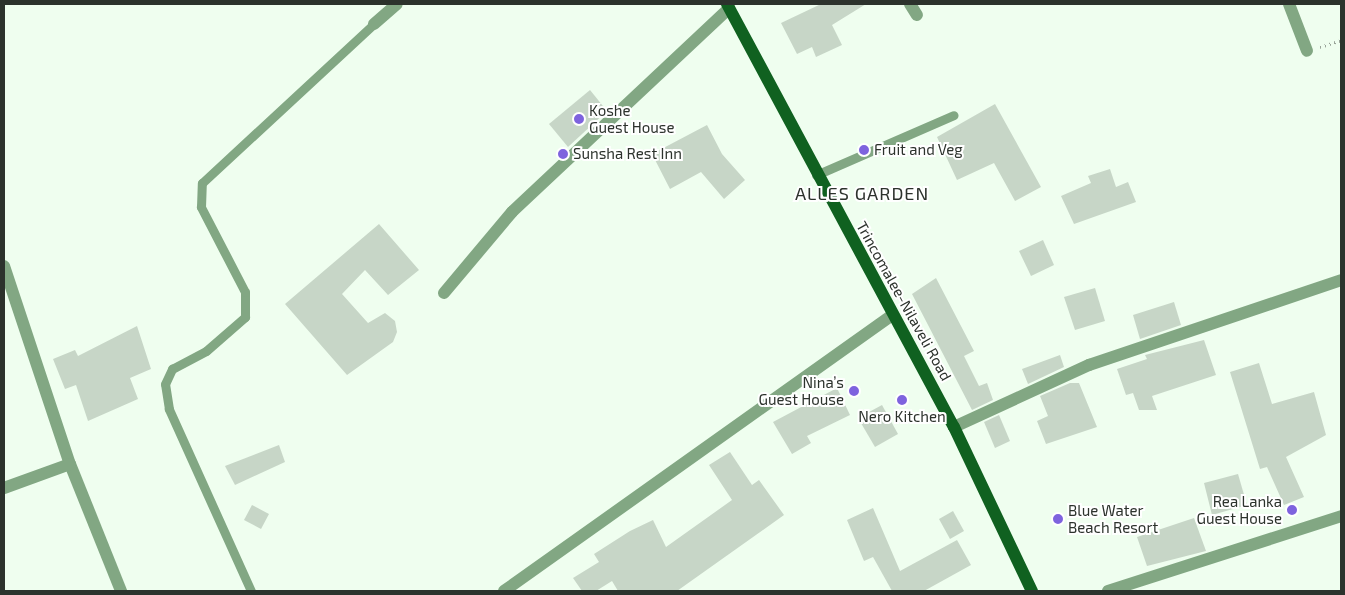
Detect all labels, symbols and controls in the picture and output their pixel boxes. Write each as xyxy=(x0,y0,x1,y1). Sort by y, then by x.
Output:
place label: Koshe Guest House xyxy=(589,101,674,136)
marker: Koshe Guest House xyxy=(573,113,585,125)
place label: Fruit and Veg xyxy=(874,141,963,159)
marker: Fruit and Veg xyxy=(858,144,870,156)
place label: Sunsha Rest Inn xyxy=(573,145,682,163)
marker: Sunsha Rest Inn xyxy=(557,148,569,160)
district label: ALLES GARDEN xyxy=(793,182,931,204)
street label: Trincomalee-Nilaveli Road xyxy=(853,218,955,384)
place label: Nina’s Guest House xyxy=(759,373,844,408)
marker: Nina’s Guest House xyxy=(848,385,860,397)
marker: Nero Kitchen xyxy=(896,394,908,406)
place label: Nero Kitchen xyxy=(858,408,946,426)
place label: Rea Lanka Guest House xyxy=(1197,492,1282,527)
place label: Blue Water Beach Resort xyxy=(1068,501,1158,536)
marker: Rea Lanka Guest House xyxy=(1286,504,1298,516)
marker: Blue Water Beach Resort xyxy=(1052,513,1064,525)

